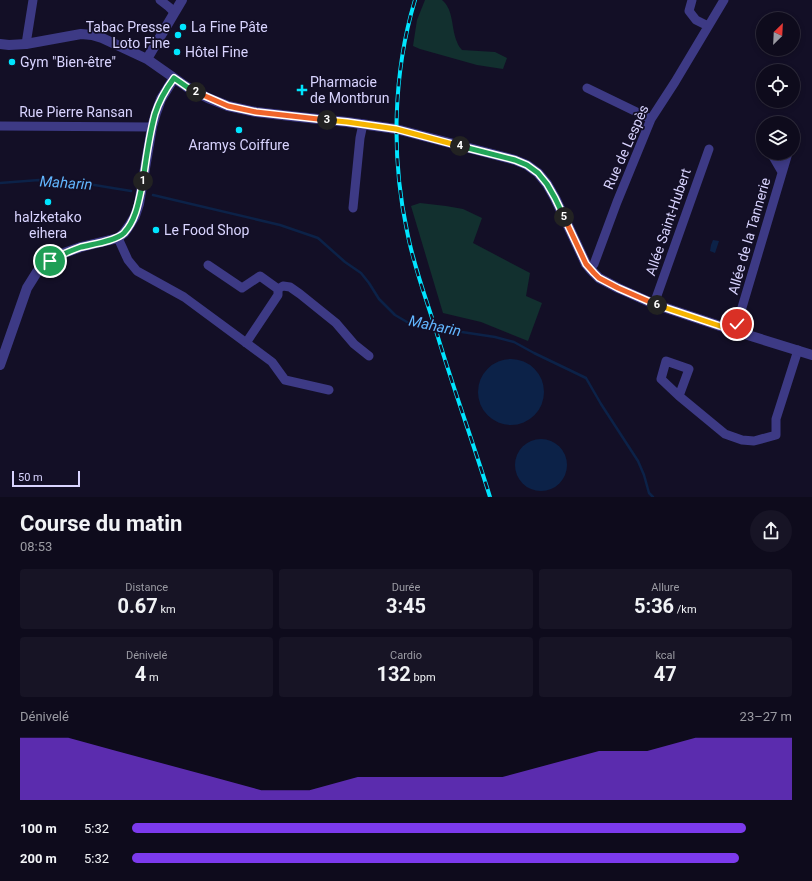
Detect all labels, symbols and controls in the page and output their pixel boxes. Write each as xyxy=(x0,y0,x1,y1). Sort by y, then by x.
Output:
north arrow xyxy=(756,12,800,56)
map controls xyxy=(756,12,800,160)
place label: Tabac Presse Loto Fine xyxy=(86,19,170,51)
place label: La Fine Pâte xyxy=(191,19,268,35)
marker: La Fine Pâte xyxy=(178,22,188,32)
marker: Tabac Presse Loto Fine xyxy=(173,30,183,40)
place label: Hôtel Fine xyxy=(185,44,248,60)
marker: Hôtel Fine xyxy=(172,47,182,57)
place label: Gym "Bien-être" xyxy=(20,54,116,70)
marker: Gym "Bien-être" xyxy=(7,57,17,67)
button: locate xyxy=(756,64,800,108)
place label: Pharmacie de Montbrun xyxy=(310,74,389,106)
pin: 2 xyxy=(186,82,206,102)
text: 2 xyxy=(193,85,199,98)
marker: Pharmacie de Montbrun xyxy=(297,85,307,95)
street label: Rue de Lespès xyxy=(600,102,652,192)
street label: Rue Pierre Ransan xyxy=(19,104,133,120)
pin: 3 xyxy=(317,110,337,130)
text: 3 xyxy=(324,113,330,126)
button: layers xyxy=(756,116,800,160)
marker: Aramys Coiffure xyxy=(234,125,244,135)
pin: 4 xyxy=(450,136,470,156)
place label: Aramys Coiffure xyxy=(189,137,289,153)
text: 4 xyxy=(457,139,463,152)
street label: Allée Saint-Hubert xyxy=(642,166,694,278)
pin: 1 xyxy=(133,171,153,191)
water label: Maharin xyxy=(39,172,93,194)
text: 1 xyxy=(140,174,146,187)
street label: Allée de la Tannerie xyxy=(725,176,773,296)
marker: halzketako eihera xyxy=(43,197,53,207)
pin: 5 xyxy=(554,207,574,227)
place label: halzketako eihera xyxy=(14,209,82,241)
text: 5 xyxy=(561,210,567,223)
place label: Le Food Shop xyxy=(164,222,249,238)
marker: Le Food Shop xyxy=(151,225,161,235)
pin xyxy=(33,244,67,278)
icon: arrive xyxy=(39,250,61,272)
pin: 6 xyxy=(647,295,667,315)
text: 6 xyxy=(654,298,660,311)
pin xyxy=(720,307,754,341)
water label: Maharin xyxy=(407,312,463,340)
icon: check xyxy=(726,313,748,335)
scale bar xyxy=(12,469,80,488)
text: 50 m xyxy=(18,471,43,484)
button: share xyxy=(750,510,792,552)
text: Course du matin xyxy=(20,511,182,536)
text: 08:53 xyxy=(20,539,52,554)
text: Distance xyxy=(125,581,168,594)
text: Durée xyxy=(392,581,420,594)
text: Allure xyxy=(651,581,679,594)
text: 0.67 xyxy=(118,594,158,618)
text: 3:45 xyxy=(386,594,426,618)
text: 5:36 xyxy=(634,594,674,618)
text: km xyxy=(158,603,176,616)
text: /km xyxy=(674,603,697,616)
text: Dénivelé xyxy=(126,649,167,662)
text: Cardio xyxy=(390,649,422,662)
text: kcal xyxy=(655,649,675,662)
text: 4 xyxy=(135,662,146,686)
text: 132 xyxy=(376,662,411,686)
text: 47 xyxy=(654,662,677,686)
text: m xyxy=(146,671,159,684)
text: bpm xyxy=(411,671,436,684)
text: Dénivelé xyxy=(20,709,69,724)
text: 23–27 m xyxy=(740,709,792,724)
text: 100 m xyxy=(20,821,57,836)
text: 5:32 xyxy=(84,821,109,836)
text: 200 m xyxy=(20,851,57,866)
text: 5:32 xyxy=(84,851,109,866)

